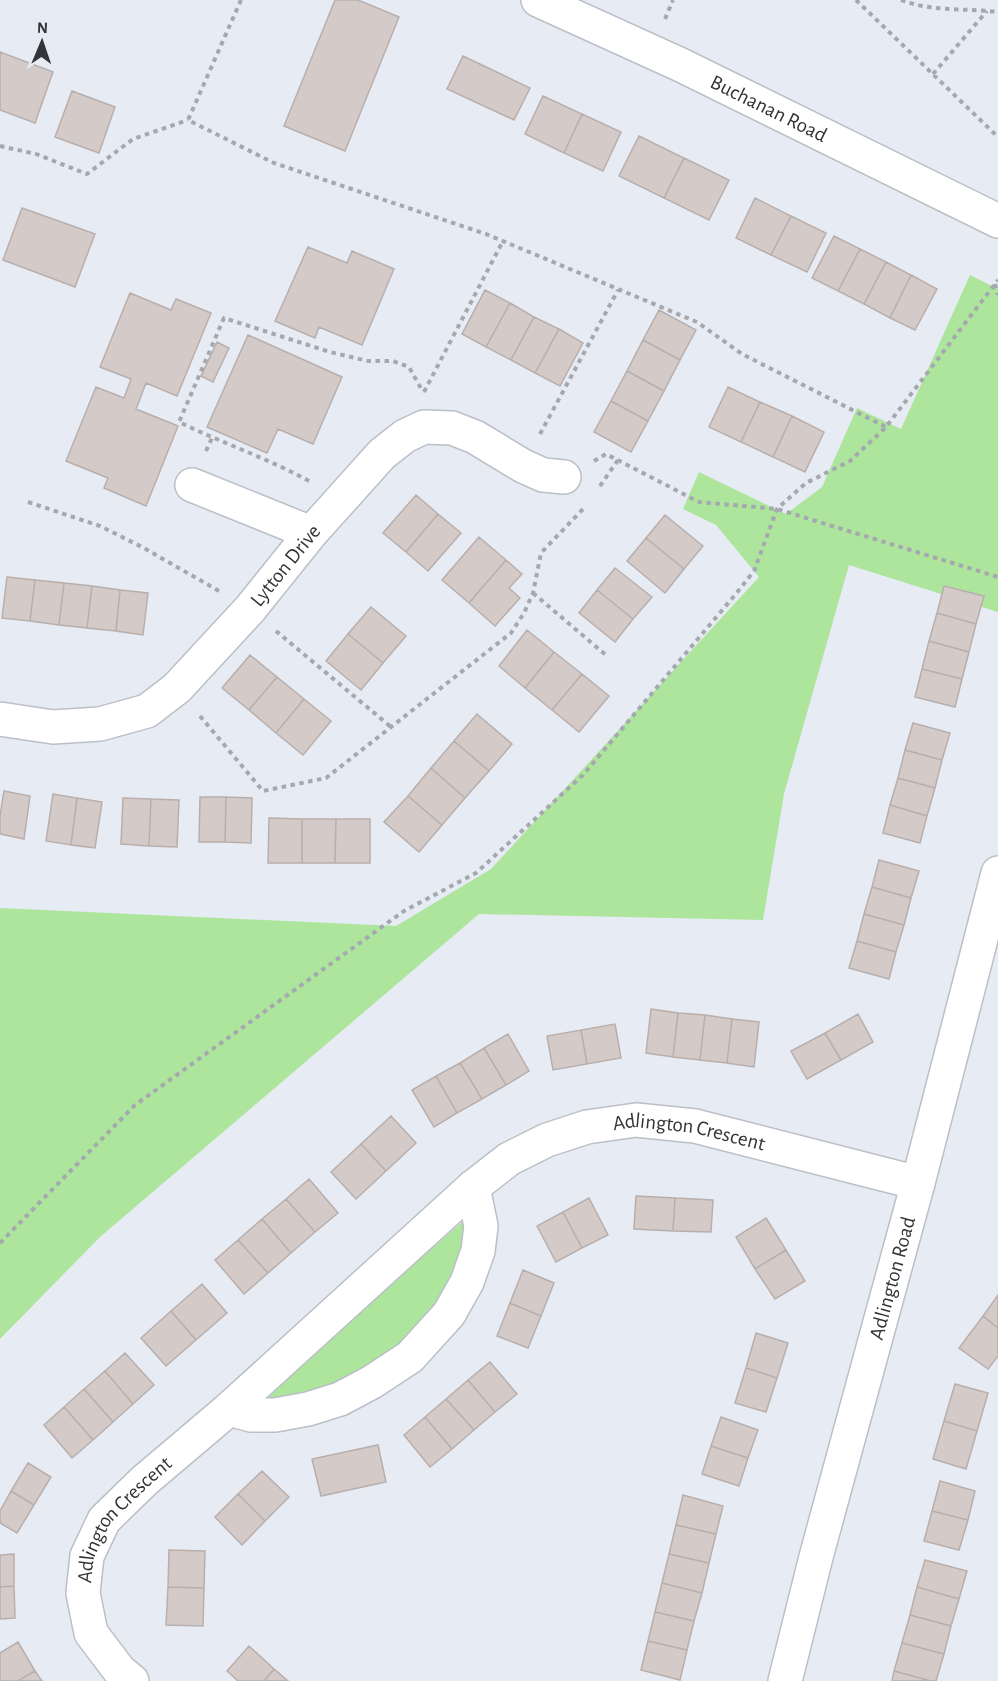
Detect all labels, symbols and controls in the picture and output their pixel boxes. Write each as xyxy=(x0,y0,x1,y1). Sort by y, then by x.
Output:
north arrow xyxy=(12,12,72,72)
text: N xyxy=(37,20,48,36)
street label: Buchanan Road xyxy=(707,71,831,146)
street label: Lytton Drive xyxy=(246,520,324,610)
street label: Adlington Crescent xyxy=(611,1109,768,1154)
street label: Adlington Road xyxy=(865,1214,919,1342)
street label: Adlington Crescent xyxy=(74,1452,176,1584)

